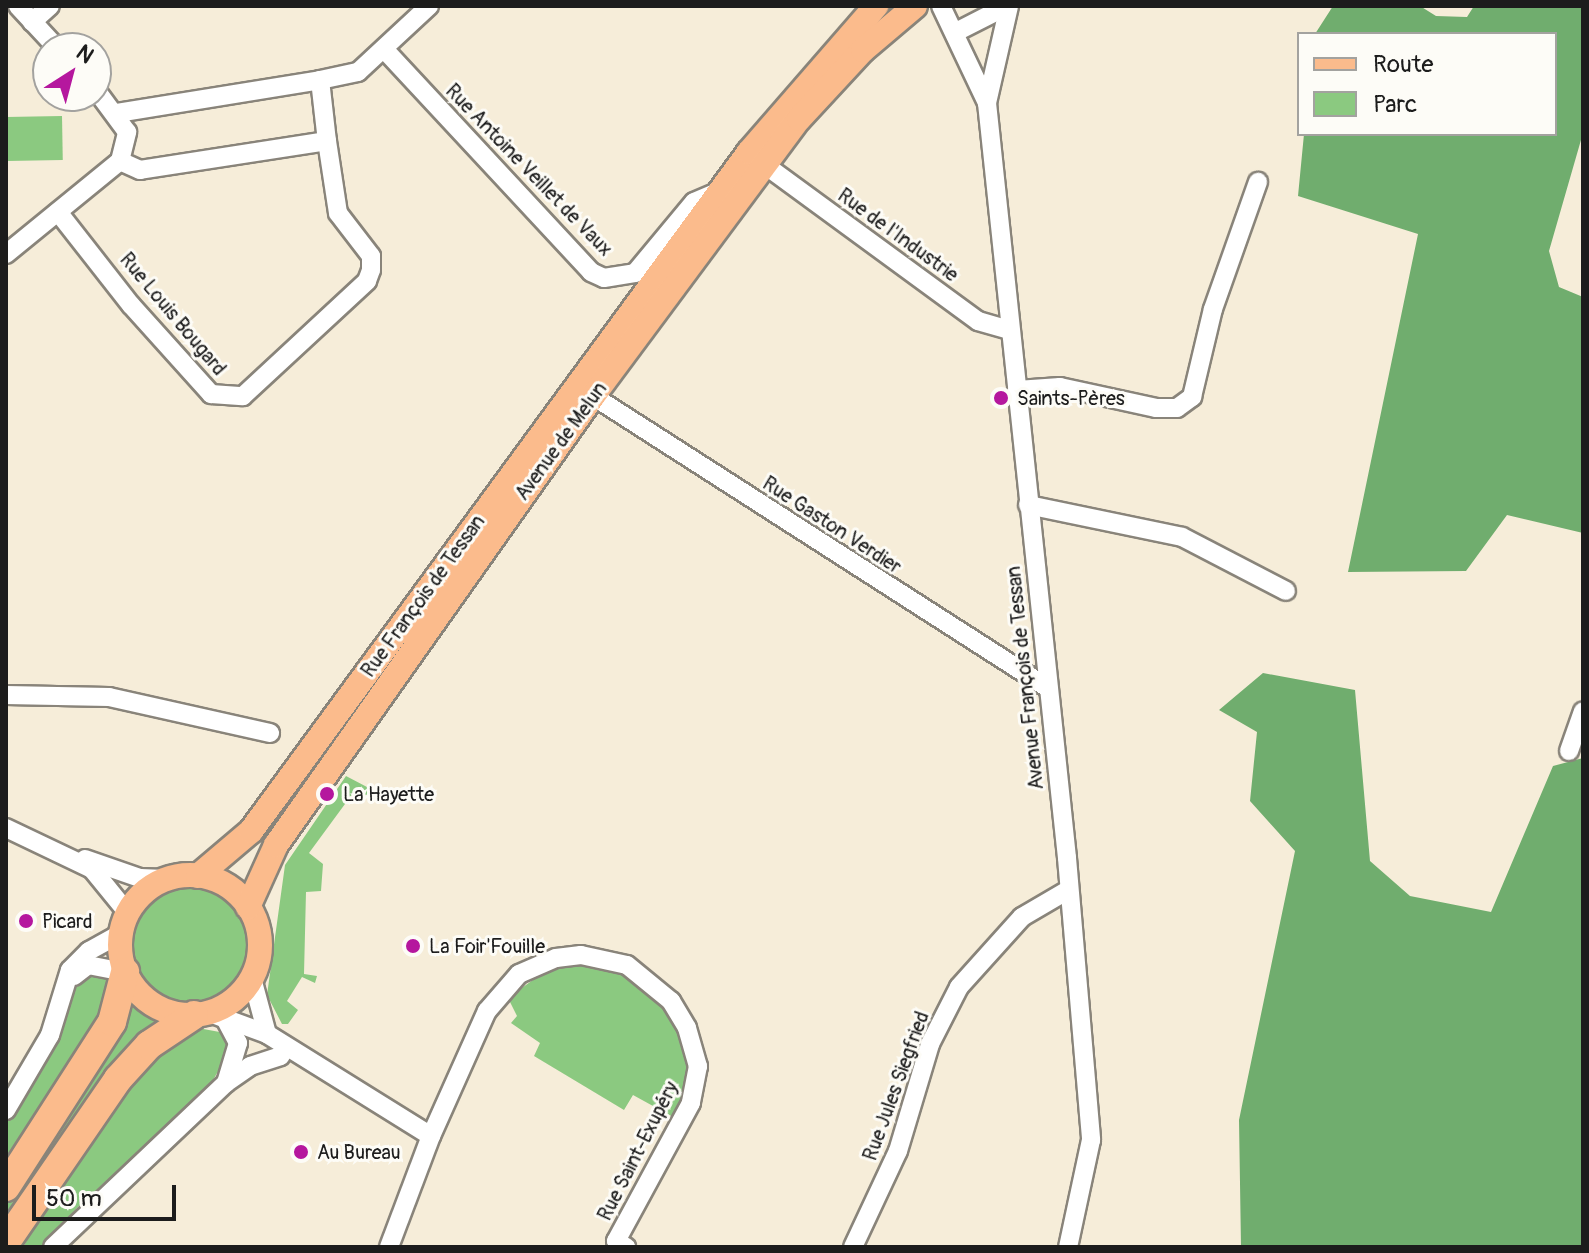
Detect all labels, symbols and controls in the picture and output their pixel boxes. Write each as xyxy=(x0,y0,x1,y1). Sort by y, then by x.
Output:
north arrow xyxy=(32,32,112,112)
legend xyxy=(1297,32,1557,136)
text: N xyxy=(71,39,99,70)
text: Route xyxy=(1373,50,1433,79)
street label: Rue Antoine Veillet de Vaux xyxy=(441,79,617,261)
text: Parc xyxy=(1373,90,1417,119)
street label: Rue de l'Industrie xyxy=(833,183,963,287)
street label: Rue Louis Bougard xyxy=(115,248,231,380)
street label: Avenue de Melun xyxy=(510,377,612,505)
place label: Saints-Pères xyxy=(1017,386,1125,410)
marker: Saints-Pères xyxy=(992,389,1010,407)
street label: Rue Gaston Verdier xyxy=(758,471,906,579)
street label: Rue François de Tessan xyxy=(356,510,490,682)
street label: Avenue François de Tessan xyxy=(1001,565,1049,791)
place label: La Hayette xyxy=(343,782,434,806)
marker: La Hayette xyxy=(318,785,336,803)
place label: Picard xyxy=(42,909,93,933)
marker: Picard xyxy=(17,912,35,930)
place label: La Foir'Fouille xyxy=(429,934,545,958)
marker: La Foir'Fouille xyxy=(404,937,422,955)
street label: Rue Jules Siegfried xyxy=(858,1008,934,1164)
street label: Rue Saint-Exupéry xyxy=(593,1077,683,1225)
place label: Au Bureau xyxy=(317,1140,401,1164)
marker: Au Bureau xyxy=(292,1143,310,1161)
scale bar xyxy=(36,1169,180,1219)
text: 50 m xyxy=(46,1184,102,1213)

